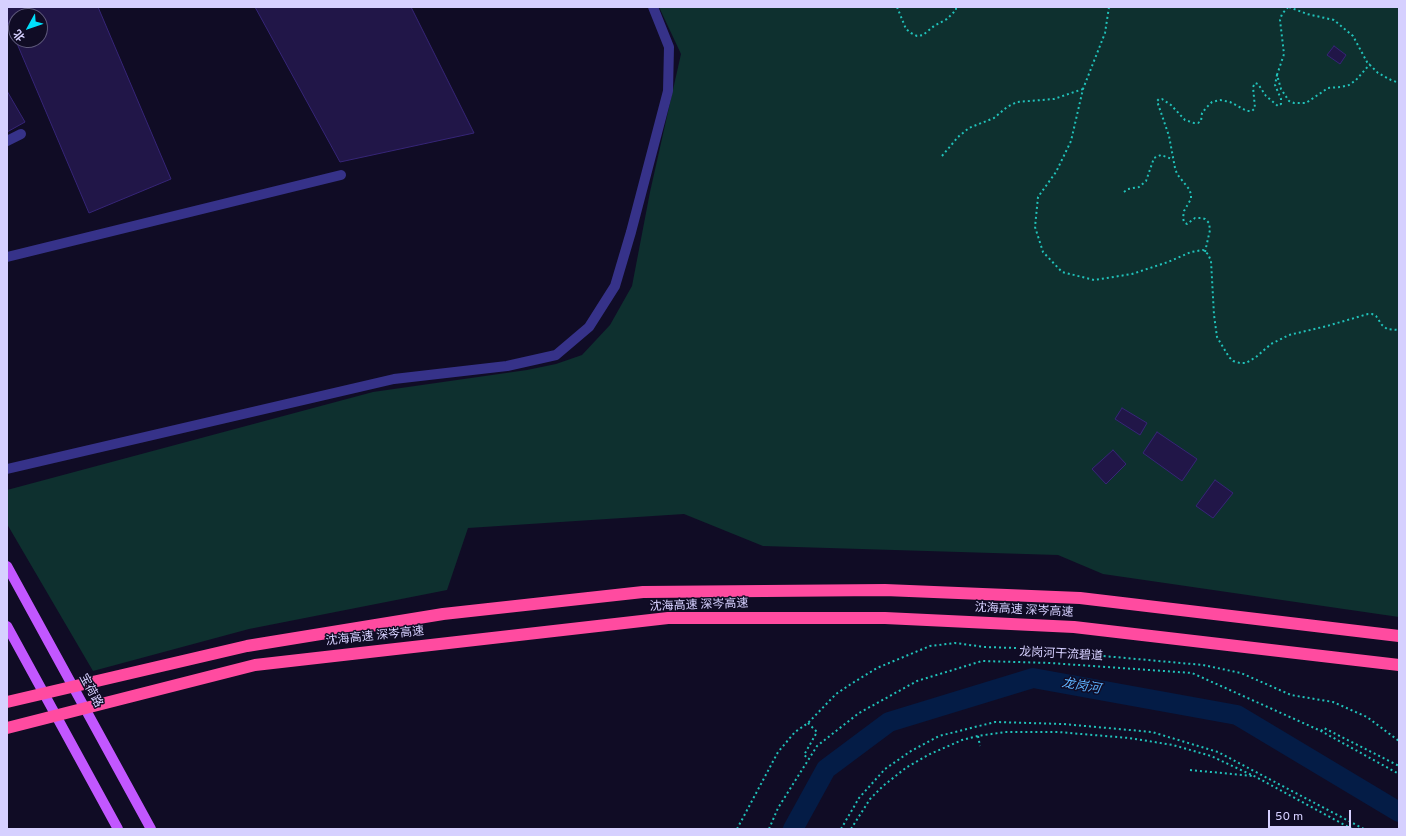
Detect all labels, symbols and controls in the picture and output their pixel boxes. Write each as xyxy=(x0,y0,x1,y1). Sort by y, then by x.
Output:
north arrow xyxy=(8,8,48,48)
text: 北 xyxy=(11,26,28,44)
street label: 沈海高速 深岑高速 xyxy=(649,597,749,615)
street label: 沈海高速 深岑高速 xyxy=(974,601,1074,621)
street label: 沈海高速 深岑高速 xyxy=(325,625,425,649)
street label: 龙岗河干流碧道 xyxy=(1019,646,1103,664)
street label: 宝荷路 xyxy=(75,672,105,710)
water label: 龙岗河 xyxy=(1060,676,1102,698)
scale bar xyxy=(1270,802,1353,828)
text: 50 m xyxy=(1275,809,1303,825)

